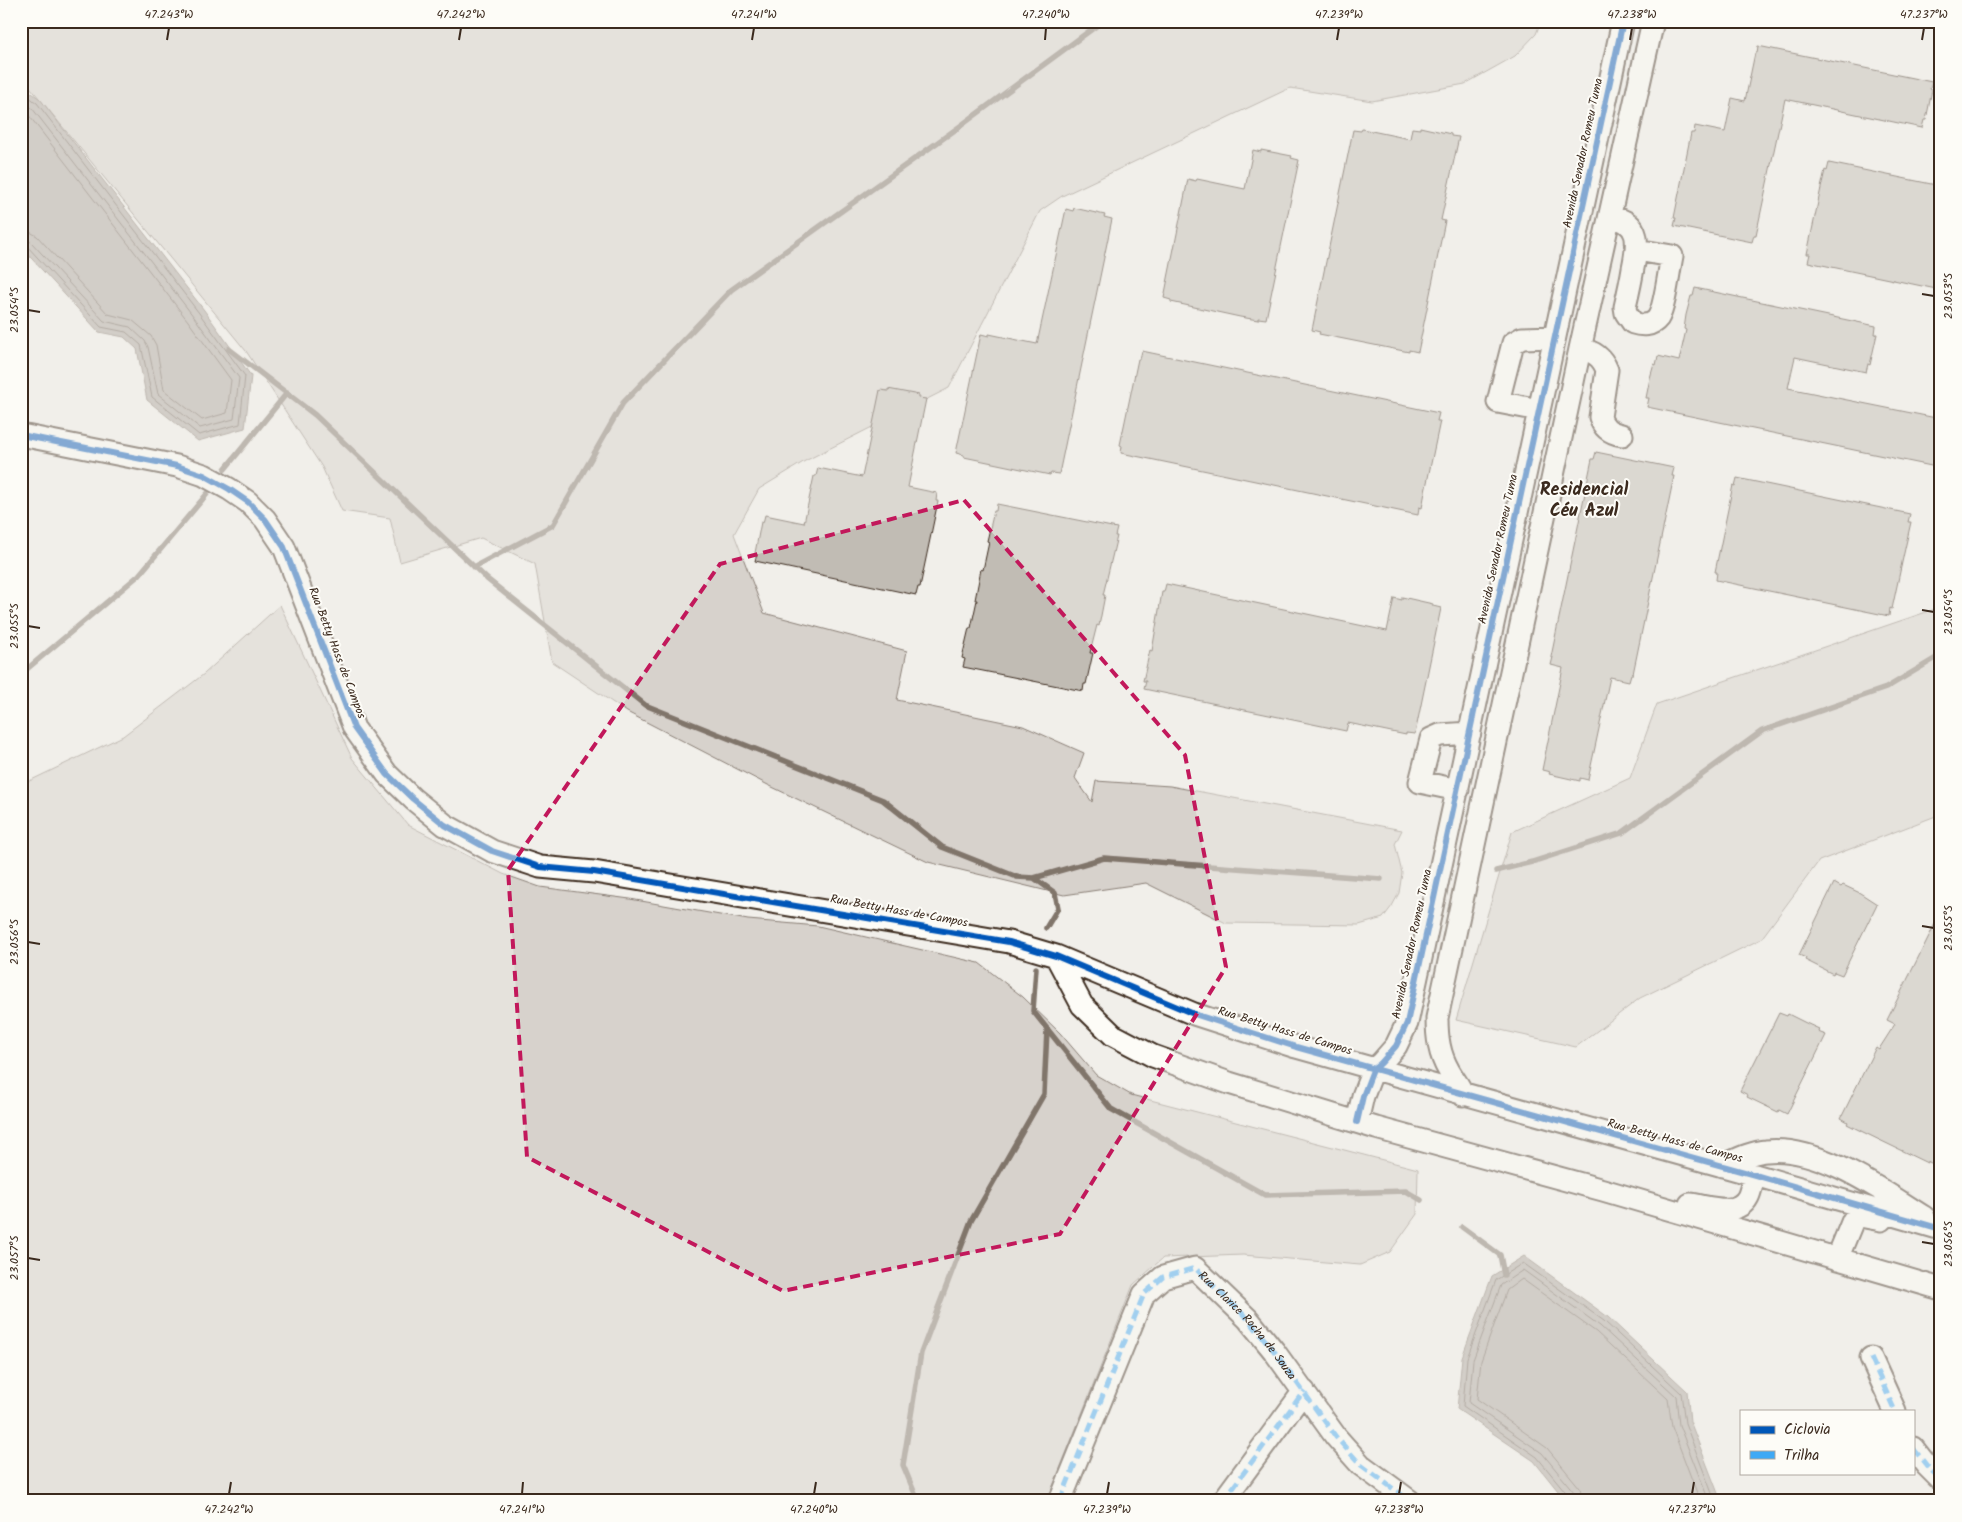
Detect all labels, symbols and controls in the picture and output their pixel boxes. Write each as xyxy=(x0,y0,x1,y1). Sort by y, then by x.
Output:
text: 47.243°W xyxy=(145,5,193,24)
text: 47.242°W xyxy=(437,5,486,24)
text: 47.241°W xyxy=(731,5,777,24)
text: 47.240°W xyxy=(1022,5,1070,24)
text: 47.239°W xyxy=(1315,5,1363,24)
text: 47.238°W xyxy=(1607,5,1657,24)
text: 47.237°W xyxy=(1900,5,1948,24)
street label: Avenida Senador Romeu Tuma xyxy=(1558,76,1608,230)
text: 23.053°S xyxy=(1939,272,1958,319)
text: 23.054°S xyxy=(5,286,24,333)
street label: Avenida Senador Romeu Tuma xyxy=(1473,472,1523,626)
district label: Residencial Céu Azul xyxy=(1540,476,1629,526)
street label: Rua Betty Hass de Campos xyxy=(303,584,371,722)
text: 23.054°S xyxy=(1939,588,1958,635)
text: 23.055°S xyxy=(5,602,24,649)
street label: Avenida Senador Romeu Tuma xyxy=(1387,867,1437,1021)
street label: Rua Betty Hass de Campos xyxy=(829,890,969,932)
text: 23.055°S xyxy=(1939,904,1958,951)
text: 23.056°S xyxy=(5,918,24,965)
street label: Rua Betty Hass de Campos xyxy=(1215,1002,1355,1060)
street label: Rua Betty Hass de Campos xyxy=(1605,1114,1745,1168)
text: 23.056°S xyxy=(1939,1220,1958,1267)
text: 23.057°S xyxy=(5,1235,24,1281)
street label: Rua Clarice Rocha de Souza xyxy=(1194,1266,1302,1384)
legend xyxy=(1740,1410,1914,1474)
text: Ciclovia xyxy=(1784,1418,1831,1442)
text: Trilha xyxy=(1784,1444,1819,1468)
text: 47.242°W xyxy=(205,1500,254,1519)
text: 47.241°W xyxy=(499,1500,545,1519)
text: 47.240°W xyxy=(790,1500,838,1519)
text: 47.239°W xyxy=(1083,1500,1131,1519)
text: 47.238°W xyxy=(1374,1500,1424,1519)
text: 47.237°W xyxy=(1668,1500,1716,1519)

